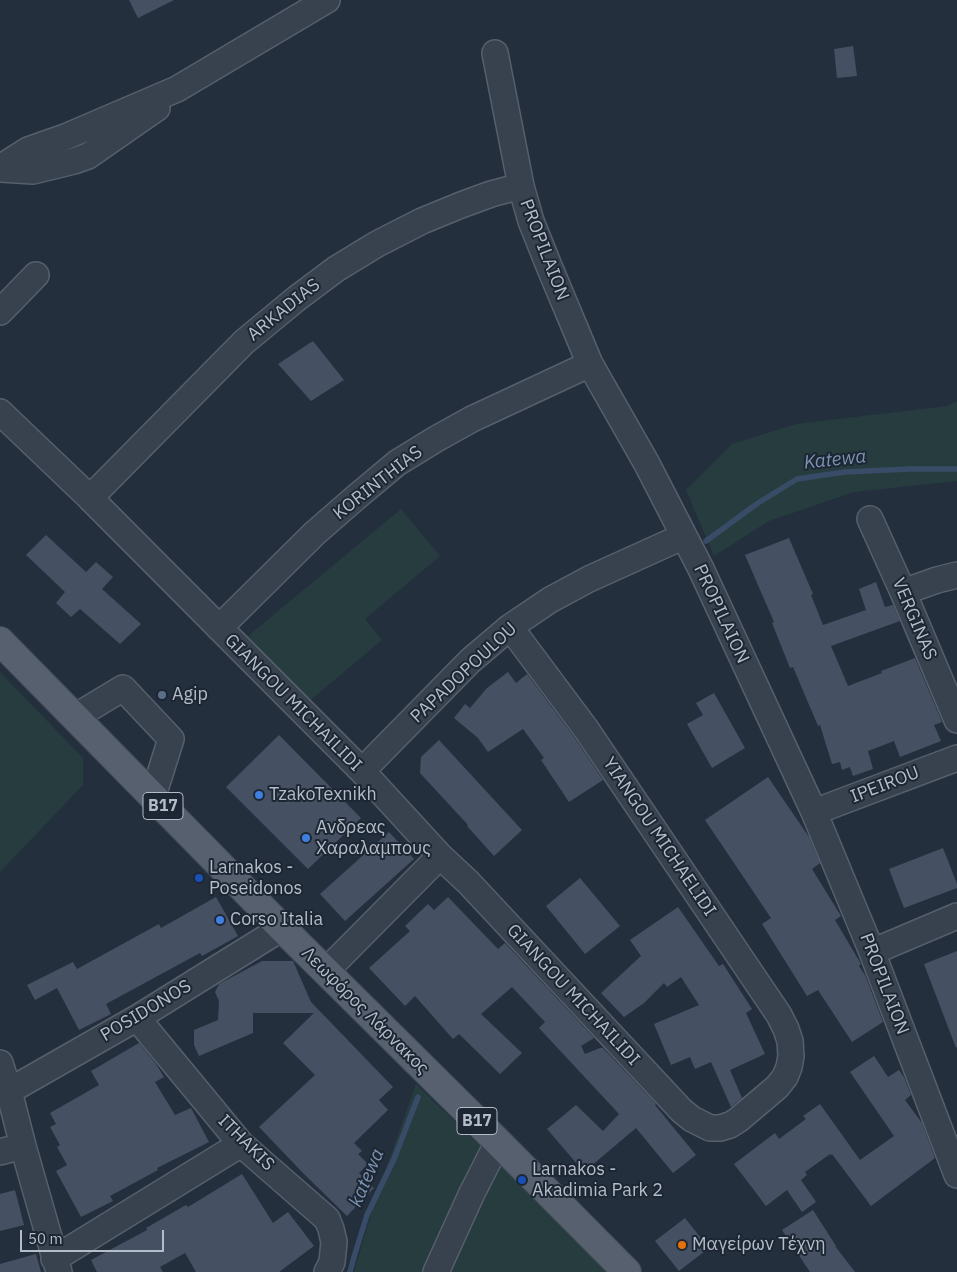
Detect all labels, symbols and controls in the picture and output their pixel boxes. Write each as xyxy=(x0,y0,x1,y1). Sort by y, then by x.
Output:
street label: PROPILAION xyxy=(515,196,573,304)
street label: ARKADIAS xyxy=(243,274,325,346)
street label: KORINTHIAS xyxy=(329,441,427,525)
water label: Katewa xyxy=(803,445,867,475)
street label: PROPILAION xyxy=(689,561,753,667)
street label: VERGINAS xyxy=(887,575,941,663)
street label: PAPADOPOULOU xyxy=(406,618,522,728)
street label: GIANGOU MICHAILIDI xyxy=(220,630,366,776)
place label: Agip xyxy=(172,684,208,706)
marker: Agip xyxy=(156,689,168,701)
street label: YIANGOU MICHAELIDI xyxy=(598,753,720,921)
street label: IPEIROU xyxy=(847,762,923,808)
place label: TzakoTexnikh xyxy=(269,784,377,806)
marker: TzakoTexnikh xyxy=(253,789,265,801)
road number: B17 xyxy=(143,792,183,819)
place label: Ανδρεας Χαραλαμπους xyxy=(316,817,431,860)
marker: Ανδρεας Χαραλαμπους xyxy=(300,832,312,844)
place label: Larnakos - Poseidonos xyxy=(209,857,302,900)
marker: Larnakos - Poseidonos xyxy=(193,872,205,884)
place label: Corso Italia xyxy=(230,909,323,931)
marker: Corso Italia xyxy=(214,914,226,926)
street label: GIANGOU MICHAILIDI xyxy=(502,920,644,1070)
street label: PROPILAION xyxy=(855,930,913,1038)
street label: Λεωφόρος Λάρνακος xyxy=(297,943,433,1079)
street label: POSIDONOS xyxy=(97,975,195,1047)
road number: B17 xyxy=(457,1108,497,1134)
street label: ITHAKIS xyxy=(213,1110,279,1176)
water label: katewa xyxy=(345,1145,389,1211)
place label: Larnakos - Akadimia Park 2 xyxy=(532,1159,663,1202)
marker: Larnakos - Akadimia Park 2 xyxy=(516,1174,528,1186)
scale bar xyxy=(22,1220,166,1252)
text: 50 m xyxy=(28,1229,63,1248)
place label: Μαγείρων Τέχνη xyxy=(692,1234,826,1256)
marker: Μαγείρων Τέχνη xyxy=(676,1239,688,1251)

